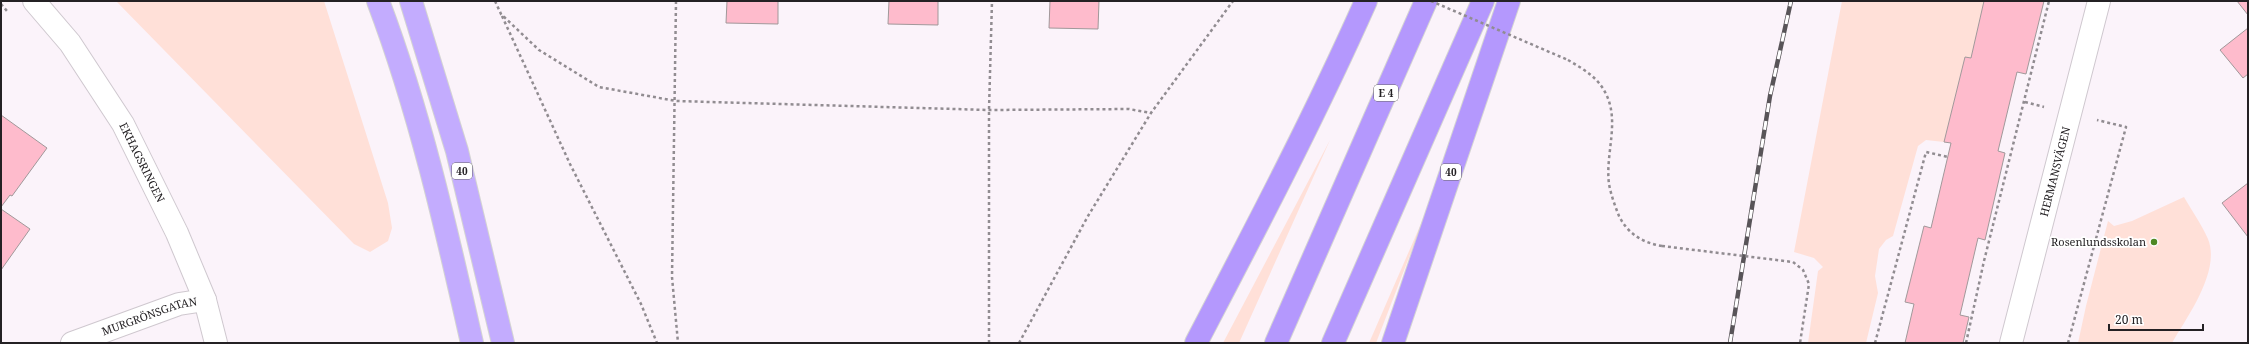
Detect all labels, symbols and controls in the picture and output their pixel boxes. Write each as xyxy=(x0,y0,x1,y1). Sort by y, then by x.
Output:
road number: E 4 xyxy=(1374,85,1398,101)
street label: EKHAGSRINGEN xyxy=(116,120,169,205)
street label: HERMANSVÄGEN xyxy=(2036,124,2074,218)
road number: 40 xyxy=(452,163,472,179)
road number: 40 xyxy=(1441,164,1461,180)
place label: Rosenlundsskolan xyxy=(2051,234,2146,249)
marker: Rosenlundsskolan xyxy=(2149,237,2159,247)
street label: MURGRÖNSGATAN xyxy=(99,293,198,339)
scale bar xyxy=(2109,306,2203,332)
text: 20 m xyxy=(2115,311,2143,328)

